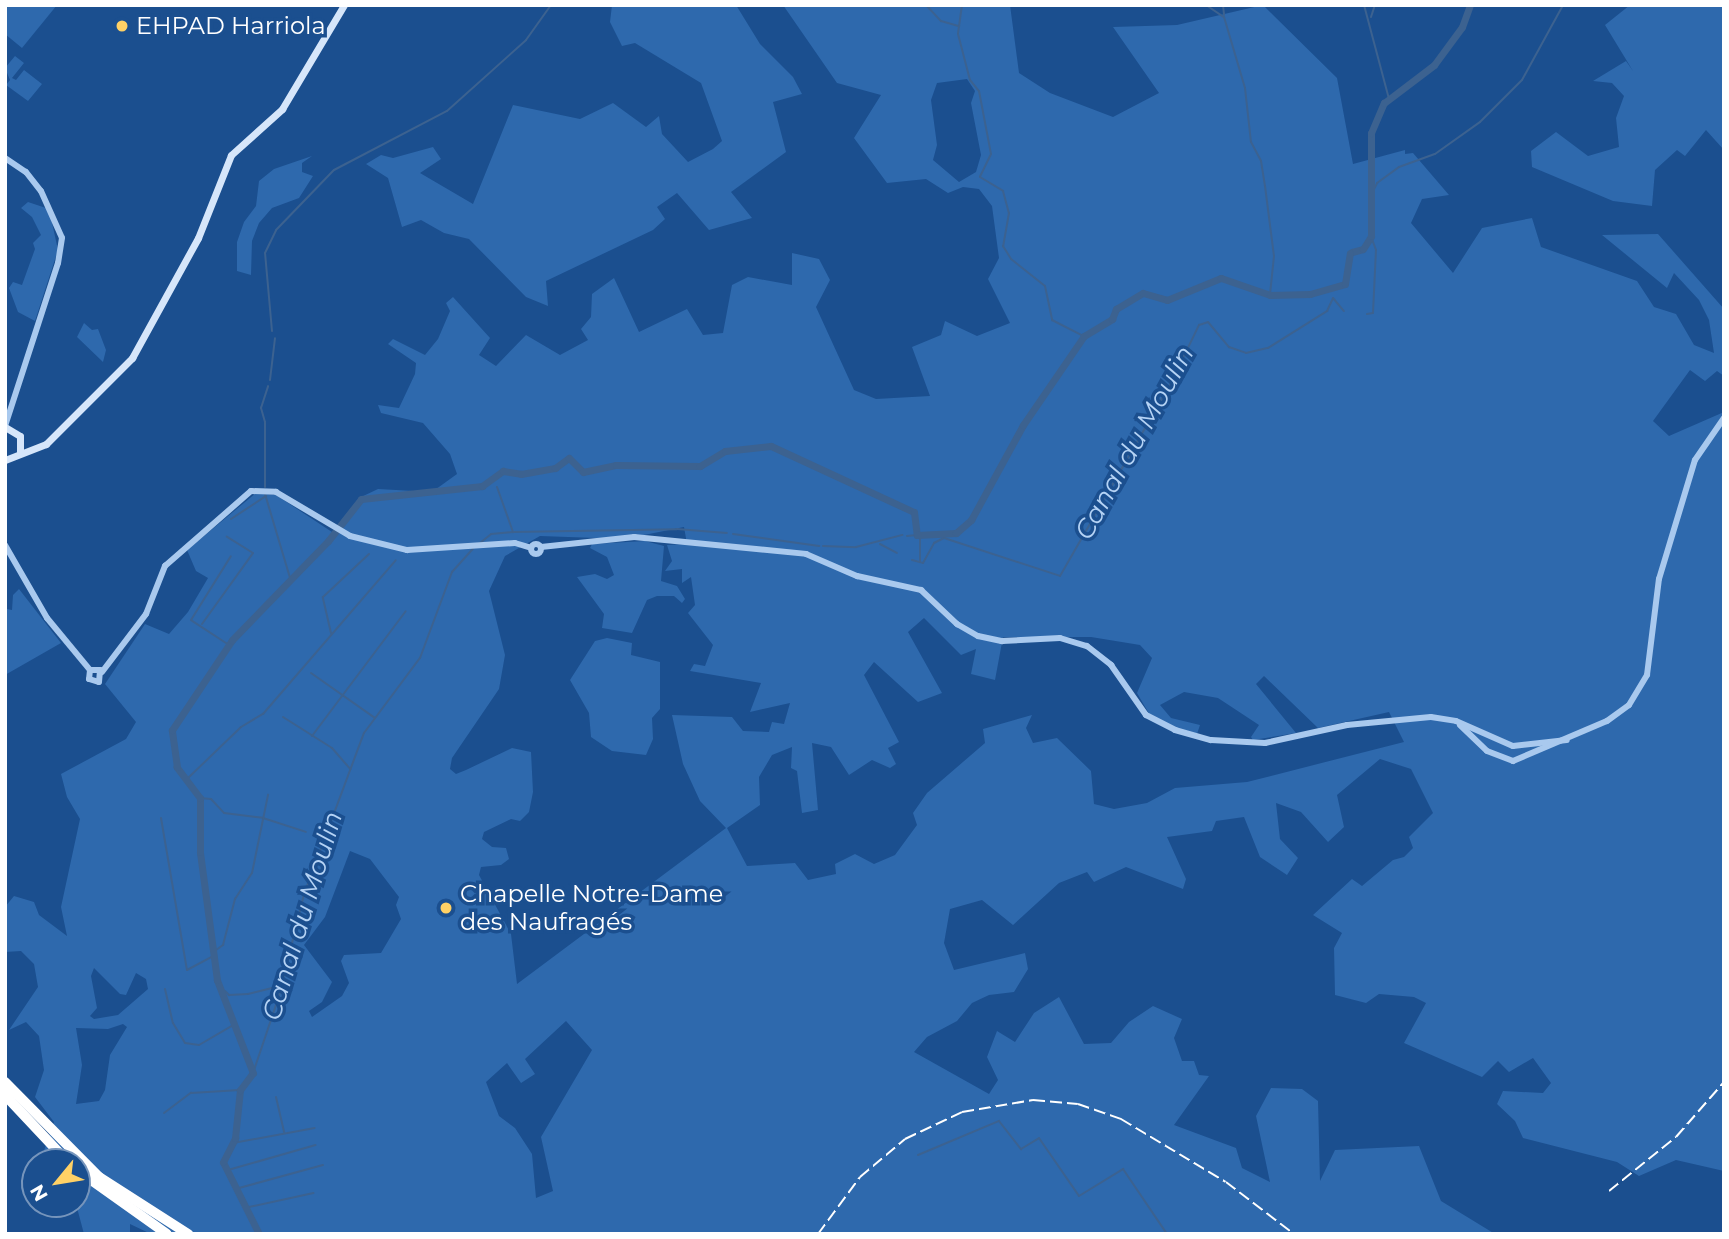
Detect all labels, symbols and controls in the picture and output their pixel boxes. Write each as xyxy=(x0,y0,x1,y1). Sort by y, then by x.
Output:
place label: EHPAD Harriola xyxy=(136,12,326,40)
marker: EHPAD Harriola xyxy=(114,18,130,34)
water label: Canal du Moulin xyxy=(1069,341,1201,545)
water label: Canal du Moulin xyxy=(256,808,350,1024)
place label: Chapelle Notre-Dame des Naufragés xyxy=(460,880,723,936)
marker: Chapelle Notre-Dame des Naufragés xyxy=(438,900,454,916)
north arrow xyxy=(21,1148,91,1218)
text: N xyxy=(25,1180,53,1205)

